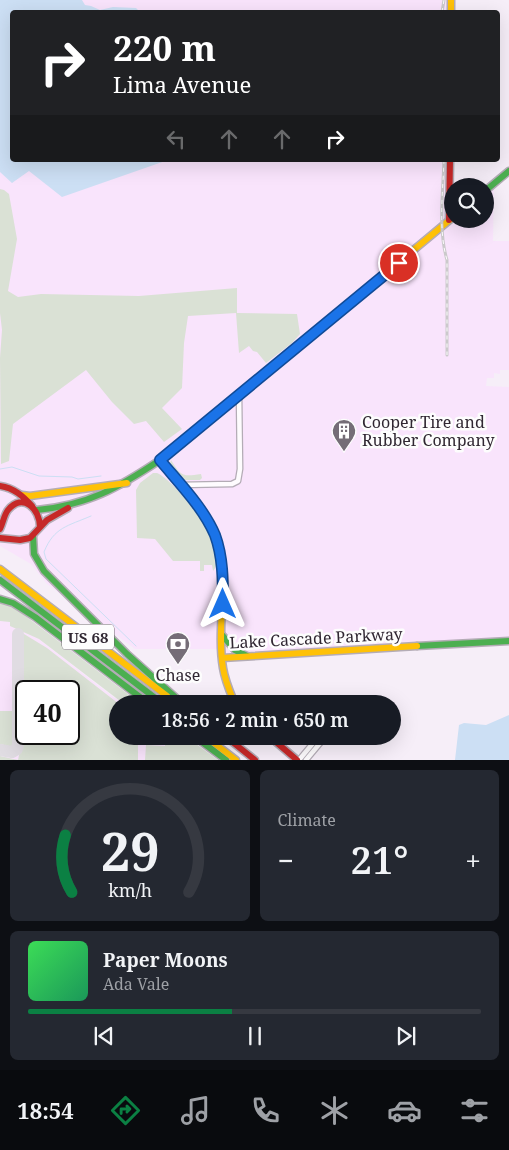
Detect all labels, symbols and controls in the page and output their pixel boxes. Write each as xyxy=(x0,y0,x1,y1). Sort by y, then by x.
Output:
text: 220 m xyxy=(113,24,216,71)
icon: right xyxy=(30,30,95,95)
text: Lima Avenue xyxy=(113,69,251,99)
icon: left xyxy=(162,125,190,153)
icon: ahead xyxy=(215,125,243,153)
icon: ahead xyxy=(268,125,296,153)
icon: right xyxy=(321,125,349,153)
map controls xyxy=(444,178,494,228)
button: search xyxy=(444,178,494,228)
pin xyxy=(378,242,420,284)
icon: arrive xyxy=(385,249,413,277)
place label: Cooper Tire and Rubber Company xyxy=(362,411,496,451)
building icon: Cooper Tire and Rubber Company xyxy=(331,418,357,452)
position arrow xyxy=(196,577,248,629)
street label: Lake Cascade Parkway xyxy=(229,622,404,654)
road number: US 68 xyxy=(62,624,114,650)
bank icon: Chase xyxy=(165,631,191,665)
place label: Chase xyxy=(156,664,200,686)
speed limit sign: 40 xyxy=(15,680,80,745)
text: 18:56 · 2 min · 650 m xyxy=(161,707,349,733)
text: Climate xyxy=(278,809,336,831)
text: 29 xyxy=(100,815,159,886)
text: 21° xyxy=(351,833,409,885)
text: − xyxy=(278,841,294,879)
text: + xyxy=(465,841,481,879)
text: km/h xyxy=(108,878,152,902)
text: Paper Moons xyxy=(103,947,228,973)
text: Ada Vale xyxy=(103,973,169,995)
icon: previous xyxy=(90,1022,118,1050)
icon: pause xyxy=(241,1022,269,1050)
icon: next xyxy=(392,1022,420,1050)
icon: directions xyxy=(108,1093,143,1128)
icon: music xyxy=(178,1093,213,1128)
icon: phone xyxy=(248,1093,283,1128)
icon: climate xyxy=(317,1093,352,1128)
icon: car xyxy=(387,1093,422,1128)
icon: filters xyxy=(457,1093,492,1128)
text: 18:54 xyxy=(17,1095,74,1125)

